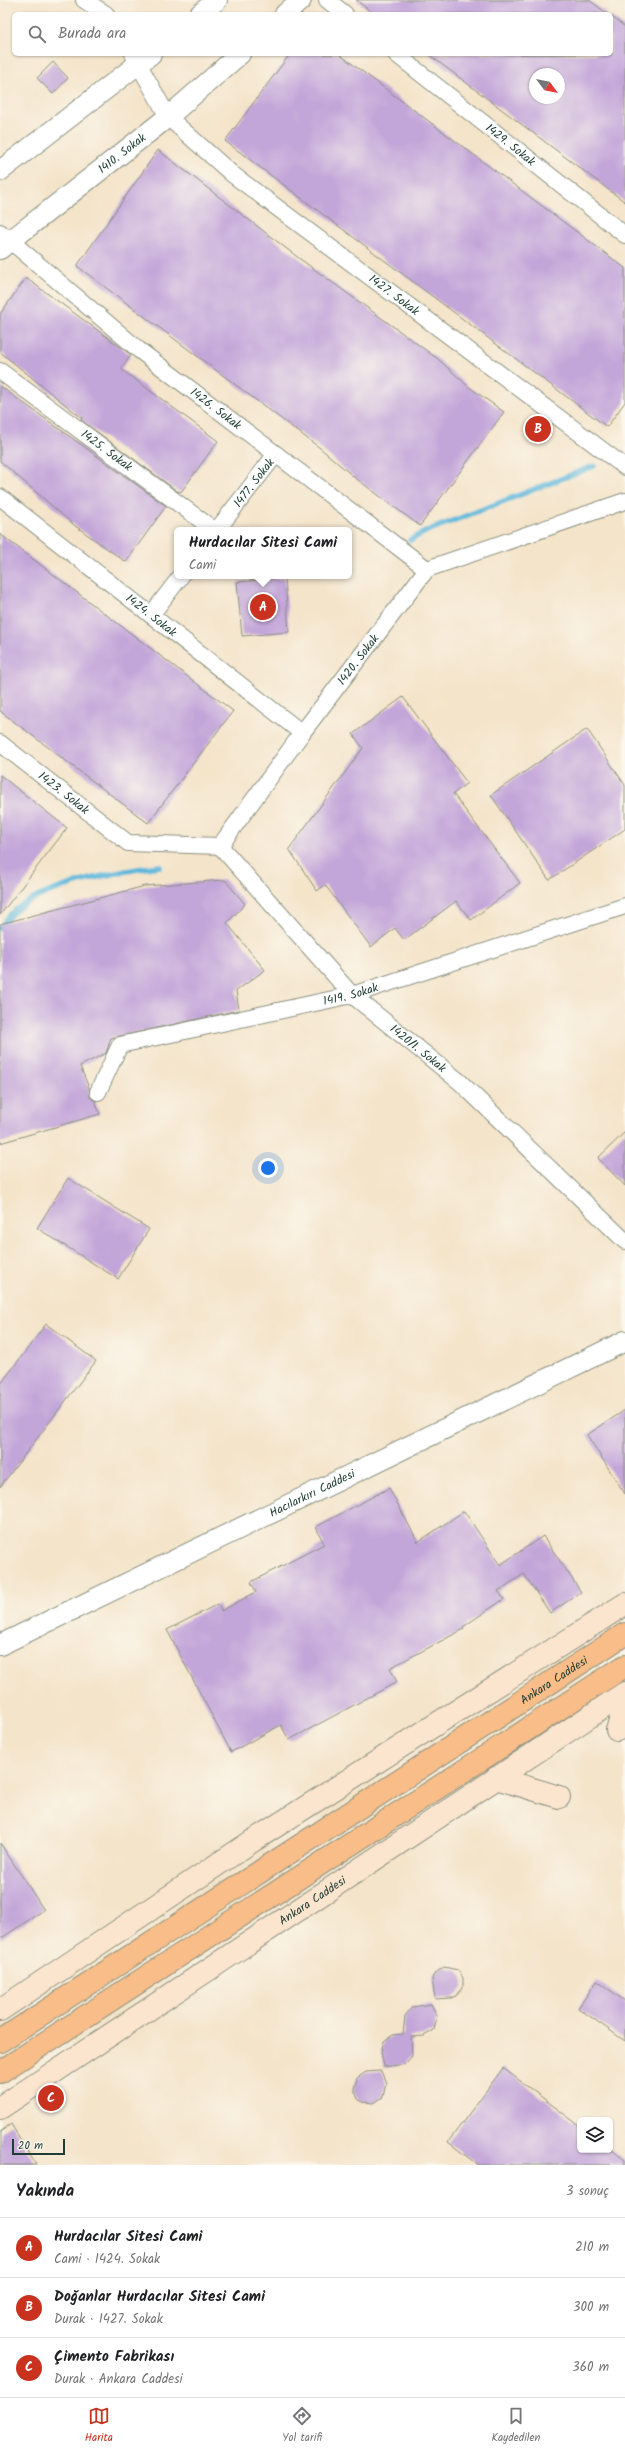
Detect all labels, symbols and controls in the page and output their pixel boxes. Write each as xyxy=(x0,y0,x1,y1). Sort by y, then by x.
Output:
search box xyxy=(12,12,613,56)
text: Burada ara xyxy=(58,22,126,46)
icon: search xyxy=(26,23,48,45)
north arrow xyxy=(529,68,565,104)
street label: 1429. Sokak xyxy=(481,119,540,171)
street label: 1410. Sokak xyxy=(94,128,150,178)
street label: 1427. Sokak xyxy=(365,270,424,320)
street label: 1426. Sokak xyxy=(186,383,246,435)
pin: B xyxy=(525,414,551,444)
street label: 1425. Sokak xyxy=(77,425,137,476)
street label: 1477. Sokak xyxy=(229,454,279,511)
popup xyxy=(174,527,352,579)
text: Hurdacılar Sitesi Cami xyxy=(189,531,337,555)
text: Cami xyxy=(189,555,216,576)
street label: 1424. Sokak xyxy=(122,589,181,642)
pin: A xyxy=(250,592,276,622)
street label: 1420. Sokak xyxy=(332,630,384,689)
street label: 1423. Sokak xyxy=(34,767,94,819)
street label: 1419. Sokak xyxy=(321,977,381,1010)
street label: 1420/1. Sokak xyxy=(386,1020,451,1077)
your location xyxy=(258,1158,278,1178)
street label: Hacılarkırı Caddesi xyxy=(266,1464,359,1522)
street label: Ankara Caddesi xyxy=(516,1651,593,1709)
street label: Ankara Caddesi xyxy=(275,1871,351,1930)
pin: C xyxy=(38,2083,64,2113)
map controls xyxy=(577,2117,613,2153)
button: layers xyxy=(577,2117,613,2153)
scale bar xyxy=(12,2137,65,2156)
text: 20 m xyxy=(18,2137,43,2155)
text: Yakında xyxy=(16,2178,74,2205)
text: 3 sonuç xyxy=(566,2181,609,2202)
text: Hurdacılar Sitesi Cami xyxy=(54,2225,202,2249)
text: A xyxy=(25,2237,33,2258)
text: 210 m xyxy=(575,2237,609,2258)
text: Cami · 1424. Sokak xyxy=(54,2249,160,2270)
text: Doğanlar Hurdacılar Sitesi Cami xyxy=(54,2285,265,2309)
text: B xyxy=(25,2297,33,2318)
text: 300 m xyxy=(573,2297,609,2318)
text: Durak · 1427. Sokak xyxy=(54,2309,163,2330)
text: Çimento Fabrikası xyxy=(54,2345,174,2369)
text: C xyxy=(25,2357,33,2378)
text: 360 m xyxy=(572,2357,609,2378)
text: Durak · Ankara Caddesi xyxy=(54,2369,183,2390)
tab: Harita xyxy=(85,2405,113,2447)
tab: Yol tarifi xyxy=(282,2405,322,2447)
tab: Kaydedilen xyxy=(491,2405,540,2447)

